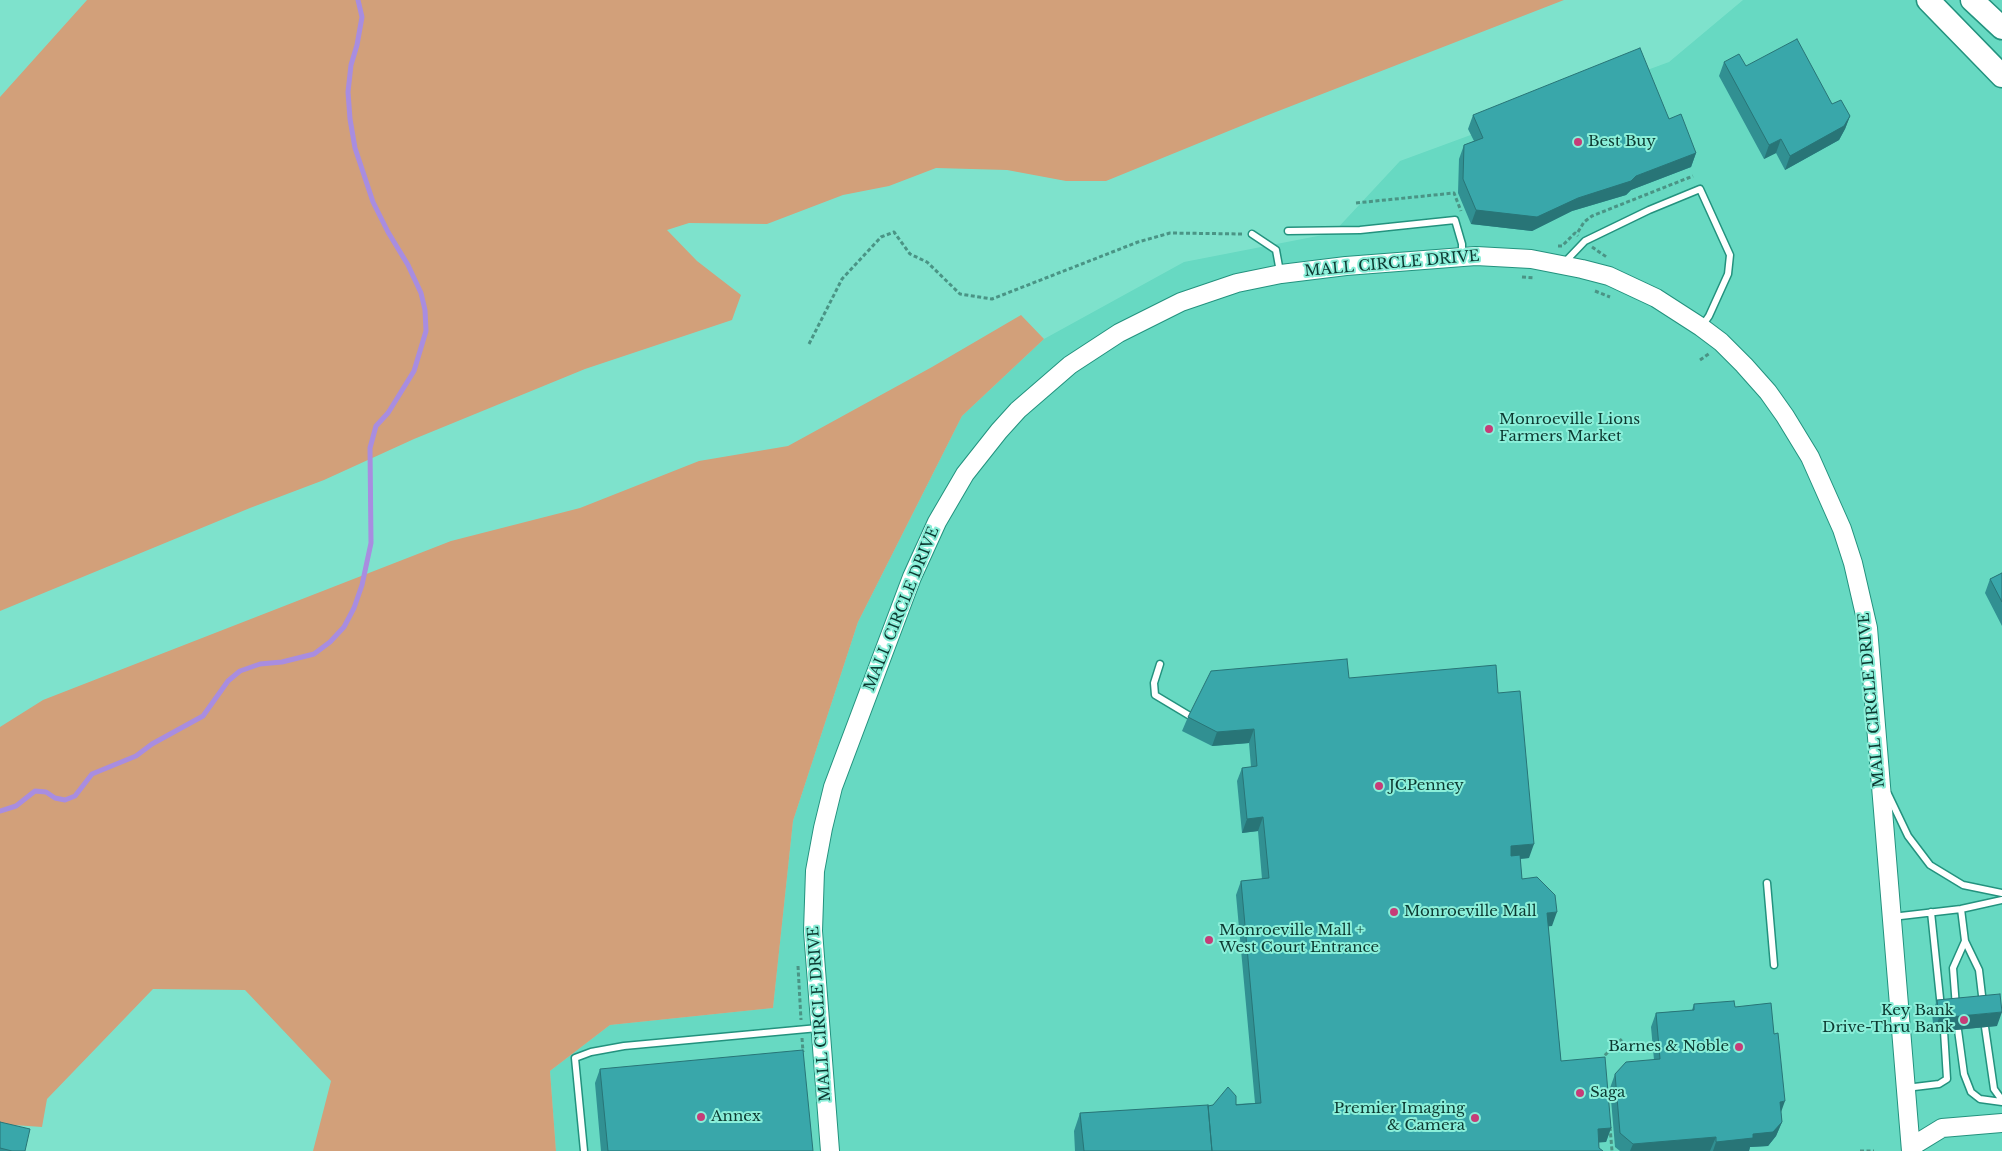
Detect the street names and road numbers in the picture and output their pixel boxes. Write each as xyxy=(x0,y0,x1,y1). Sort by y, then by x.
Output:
street label: MALL CIRCLE DRIVE xyxy=(1304,247,1480,281)
street label: MALL CIRCLE DRIVE xyxy=(861,524,943,694)
street label: MALL CIRCLE DRIVE xyxy=(1855,612,1889,788)
street label: MALL CIRCLE DRIVE xyxy=(805,926,835,1102)

